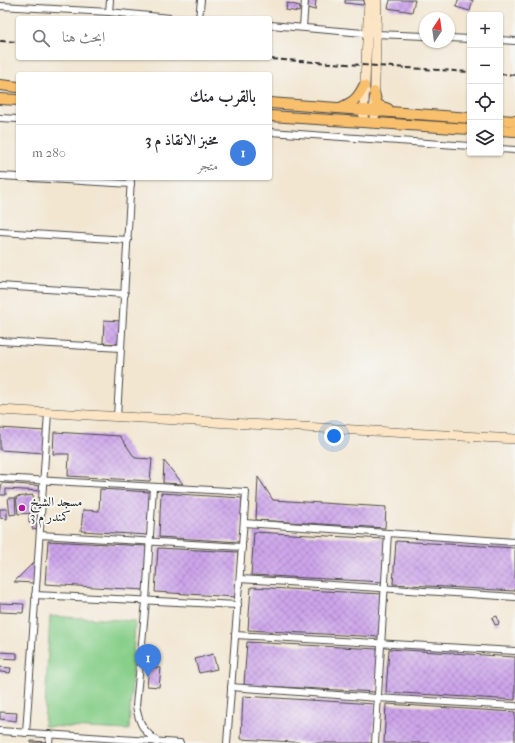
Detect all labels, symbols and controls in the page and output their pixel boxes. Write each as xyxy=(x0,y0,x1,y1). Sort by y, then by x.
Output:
north arrow xyxy=(419,12,455,48)
map controls xyxy=(467,12,503,156)
button: + xyxy=(467,12,503,48)
search box xyxy=(16,16,272,60)
icon: search xyxy=(30,27,52,49)
text: ابحث هنا xyxy=(62,28,105,46)
button: − xyxy=(467,48,503,84)
button: locate xyxy=(467,84,503,120)
text: بالقرب منك xyxy=(190,86,256,106)
button: layers xyxy=(467,120,503,156)
text: مخبز الانقاذ م 3 xyxy=(145,131,218,149)
text: 280 m xyxy=(32,145,66,160)
text: 1 xyxy=(241,145,245,160)
text: متجر xyxy=(197,158,218,173)
your location xyxy=(324,426,344,446)
place label: مسجد الشيخ كمندر م 3 xyxy=(30,494,82,528)
marker: مسجد الشيخ كمندر م 3 xyxy=(17,503,27,513)
pin: 1 xyxy=(135,644,161,677)

